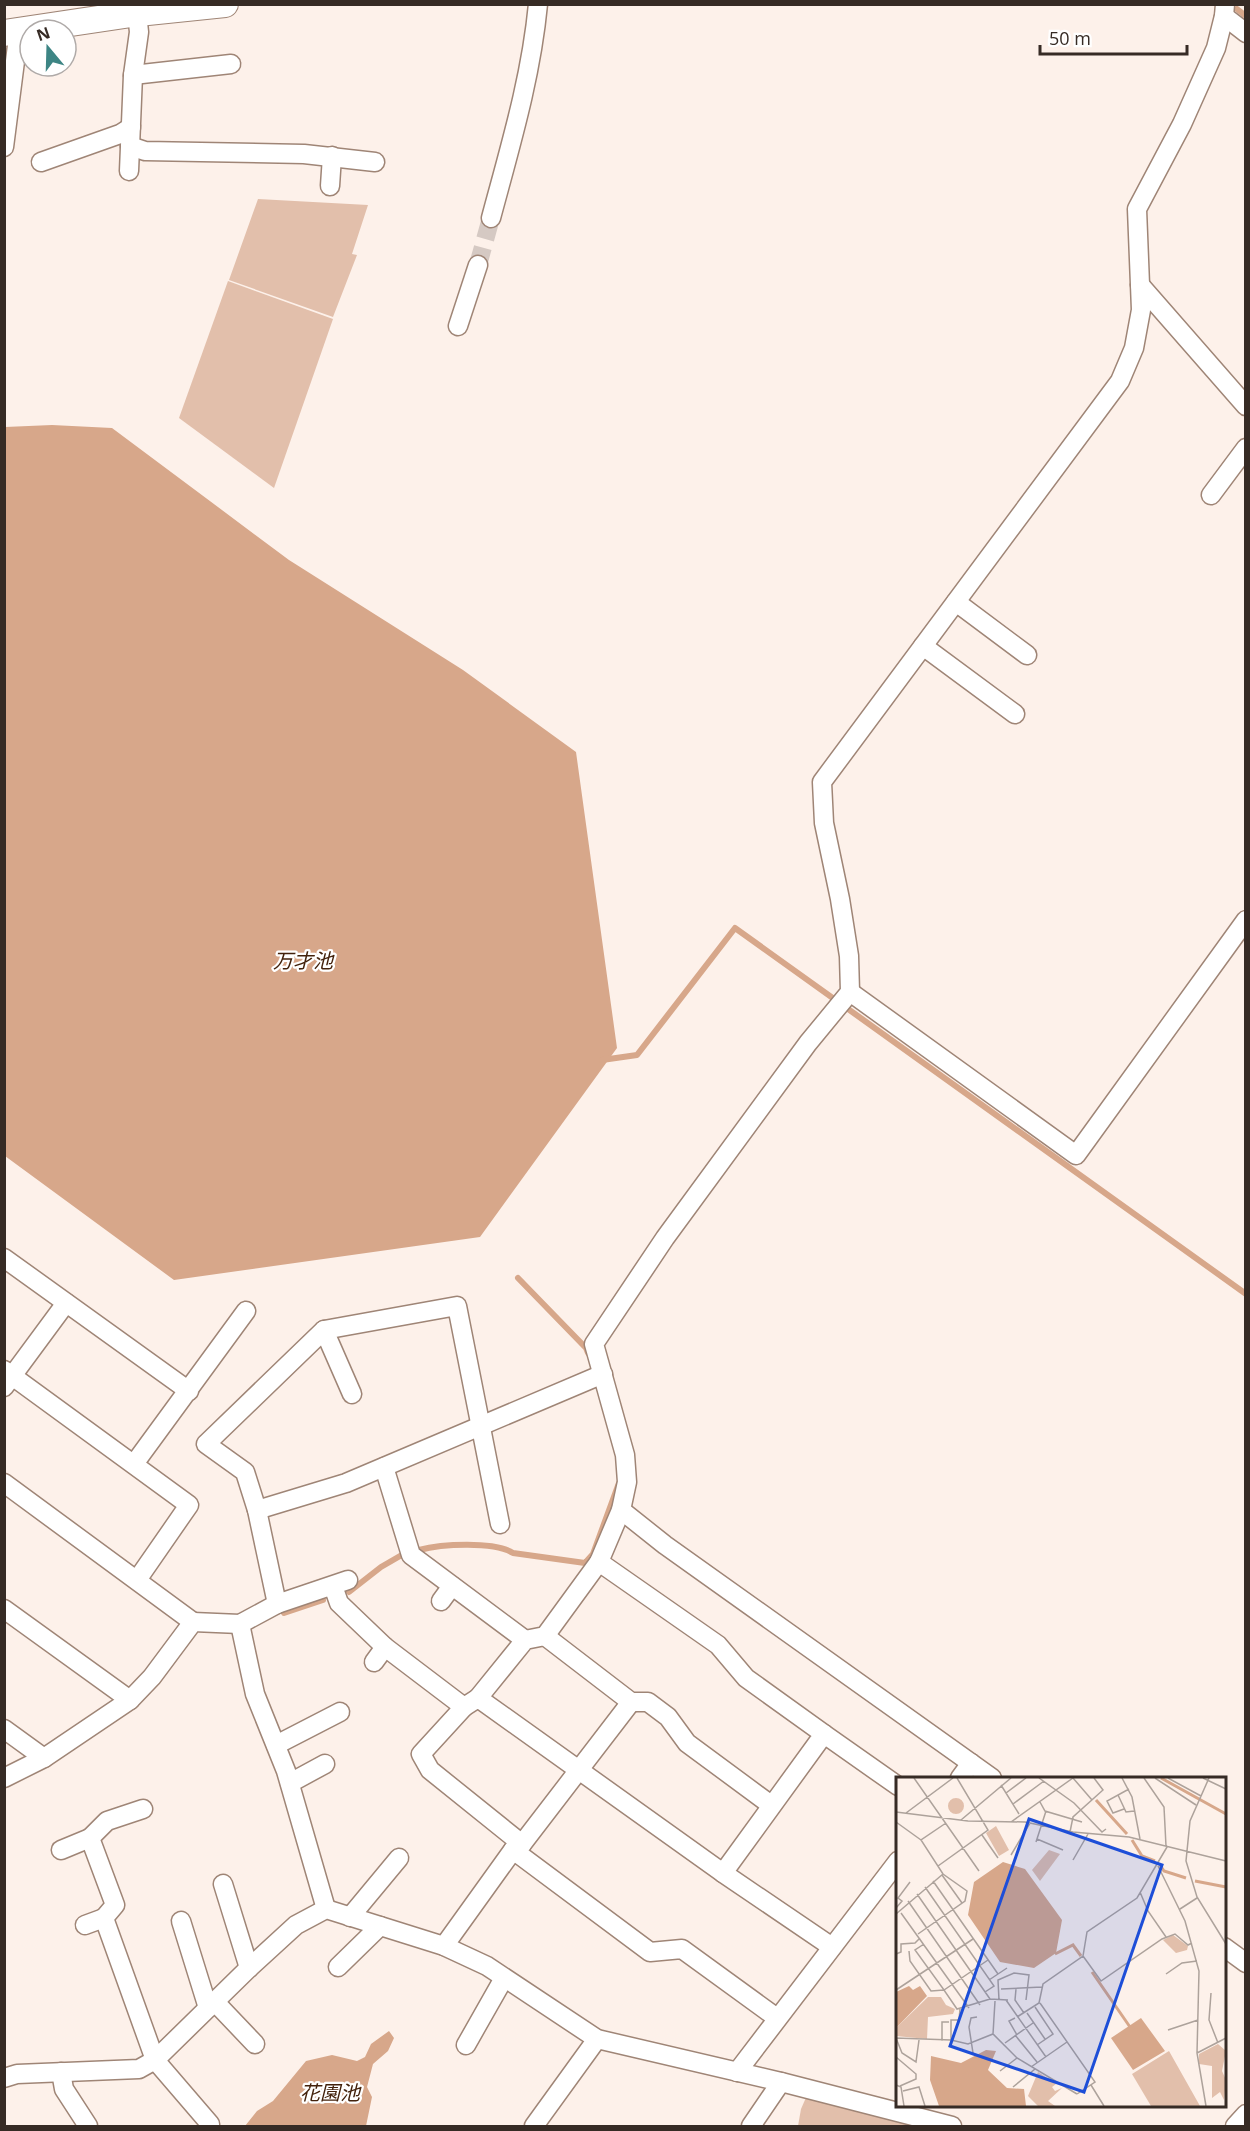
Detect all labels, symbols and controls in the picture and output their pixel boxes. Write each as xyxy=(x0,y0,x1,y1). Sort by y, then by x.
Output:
north arrow xyxy=(18,18,78,78)
scale bar xyxy=(1040,18,1187,56)
text: N xyxy=(33,21,53,46)
text: 50 m xyxy=(1049,26,1091,50)
water label: 万才池 xyxy=(273,947,335,974)
inset map xyxy=(896,1777,1226,2107)
water label: 花園池 xyxy=(300,2079,362,2106)

